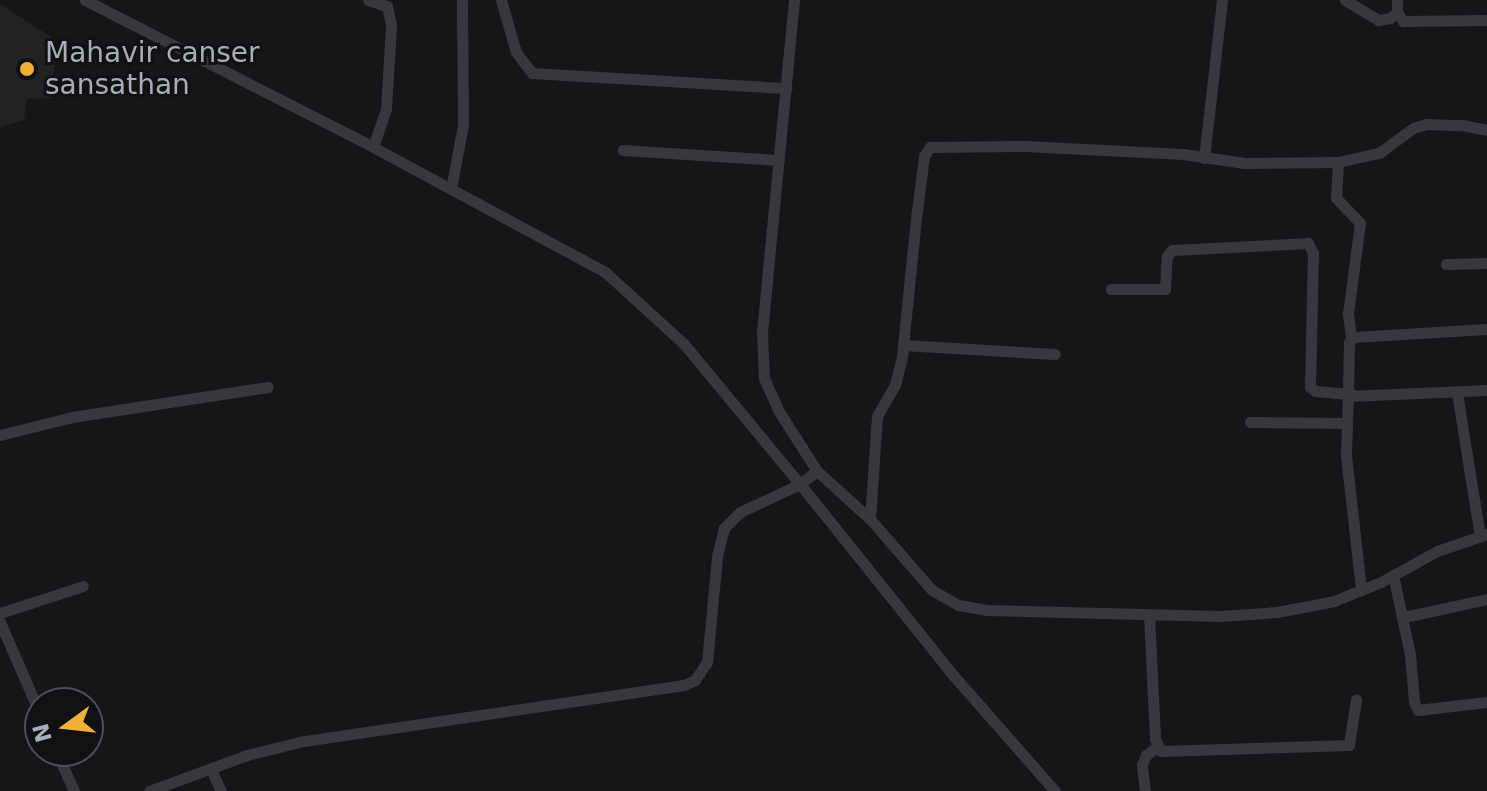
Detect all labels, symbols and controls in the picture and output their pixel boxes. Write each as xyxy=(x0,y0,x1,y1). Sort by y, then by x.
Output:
place label: Mahavir canser sansathan xyxy=(45,36,260,102)
marker: Mahavir canser sansathan xyxy=(16,58,38,80)
north arrow xyxy=(24,687,104,767)
text: N xyxy=(28,721,57,745)

